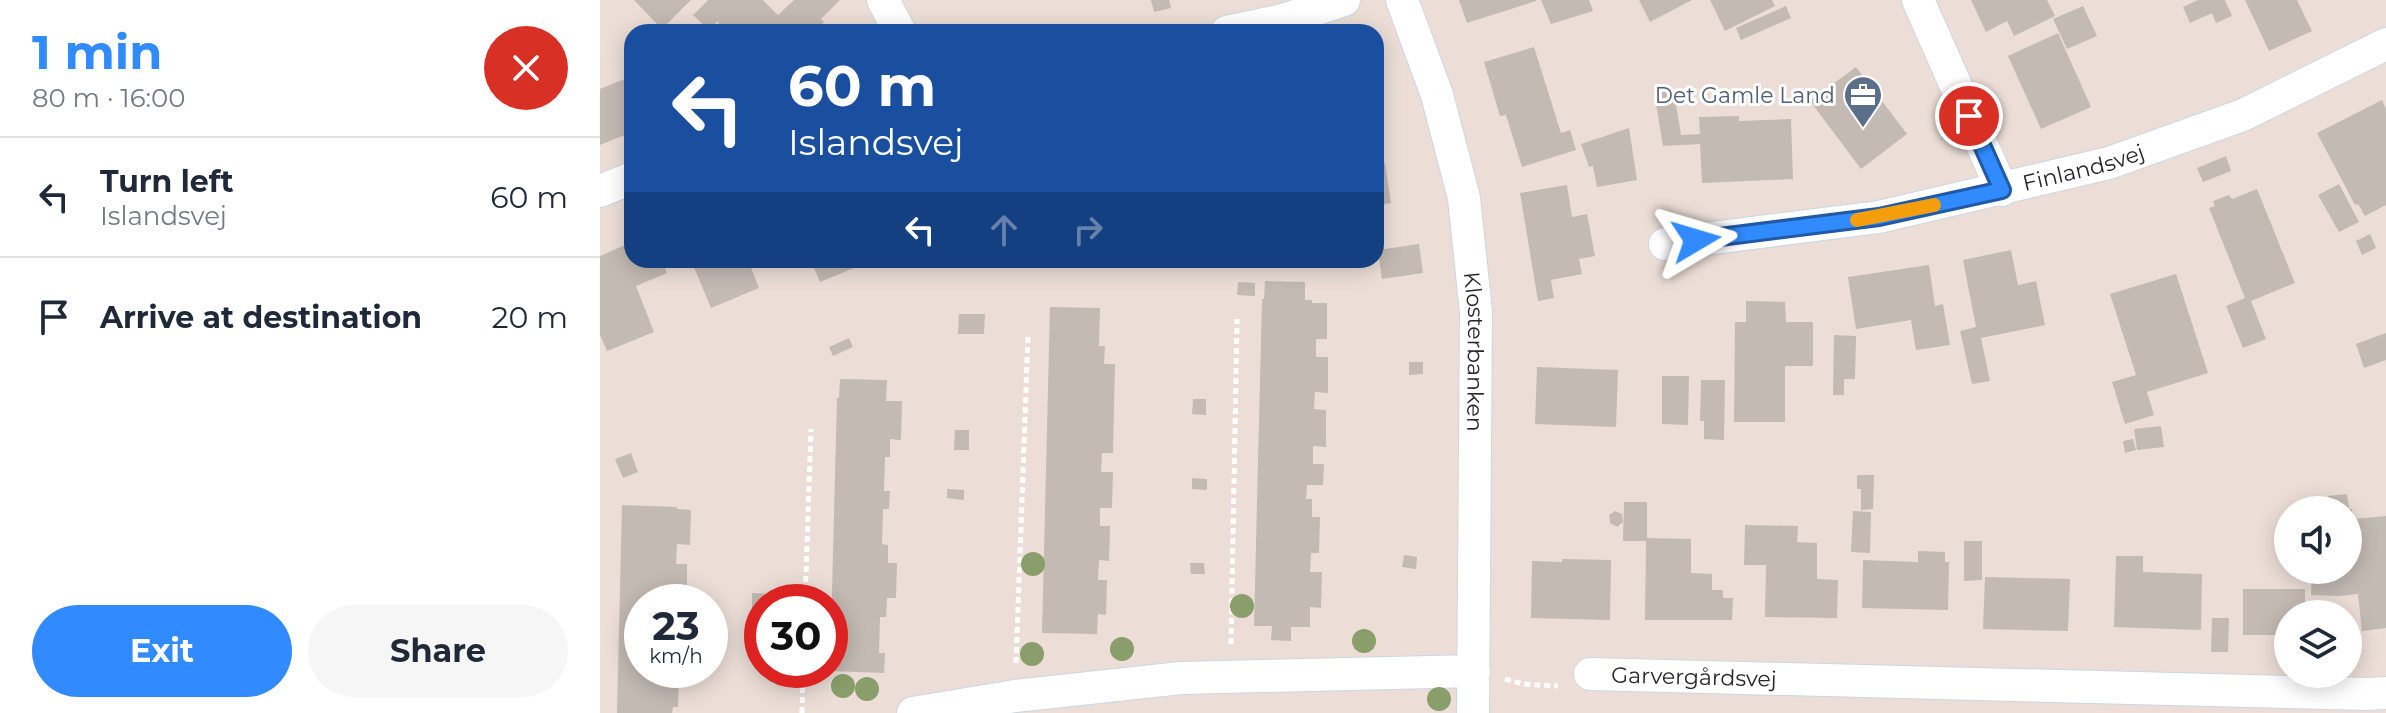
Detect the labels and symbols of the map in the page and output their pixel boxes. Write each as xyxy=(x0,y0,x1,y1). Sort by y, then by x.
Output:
office icon: Det Gamle Land xyxy=(1842,74,1884,129)
place label: Det Gamle Land xyxy=(1655,82,1835,109)
pin xyxy=(1935,82,2003,150)
street label: Finlandsvej xyxy=(2020,138,2148,196)
position arrow xyxy=(1654,198,1738,282)
street label: Klosterbanken xyxy=(1458,270,1490,432)
speed limit sign: 30 xyxy=(744,584,848,688)
street label: Garvergårdsvej xyxy=(1611,661,1777,692)

